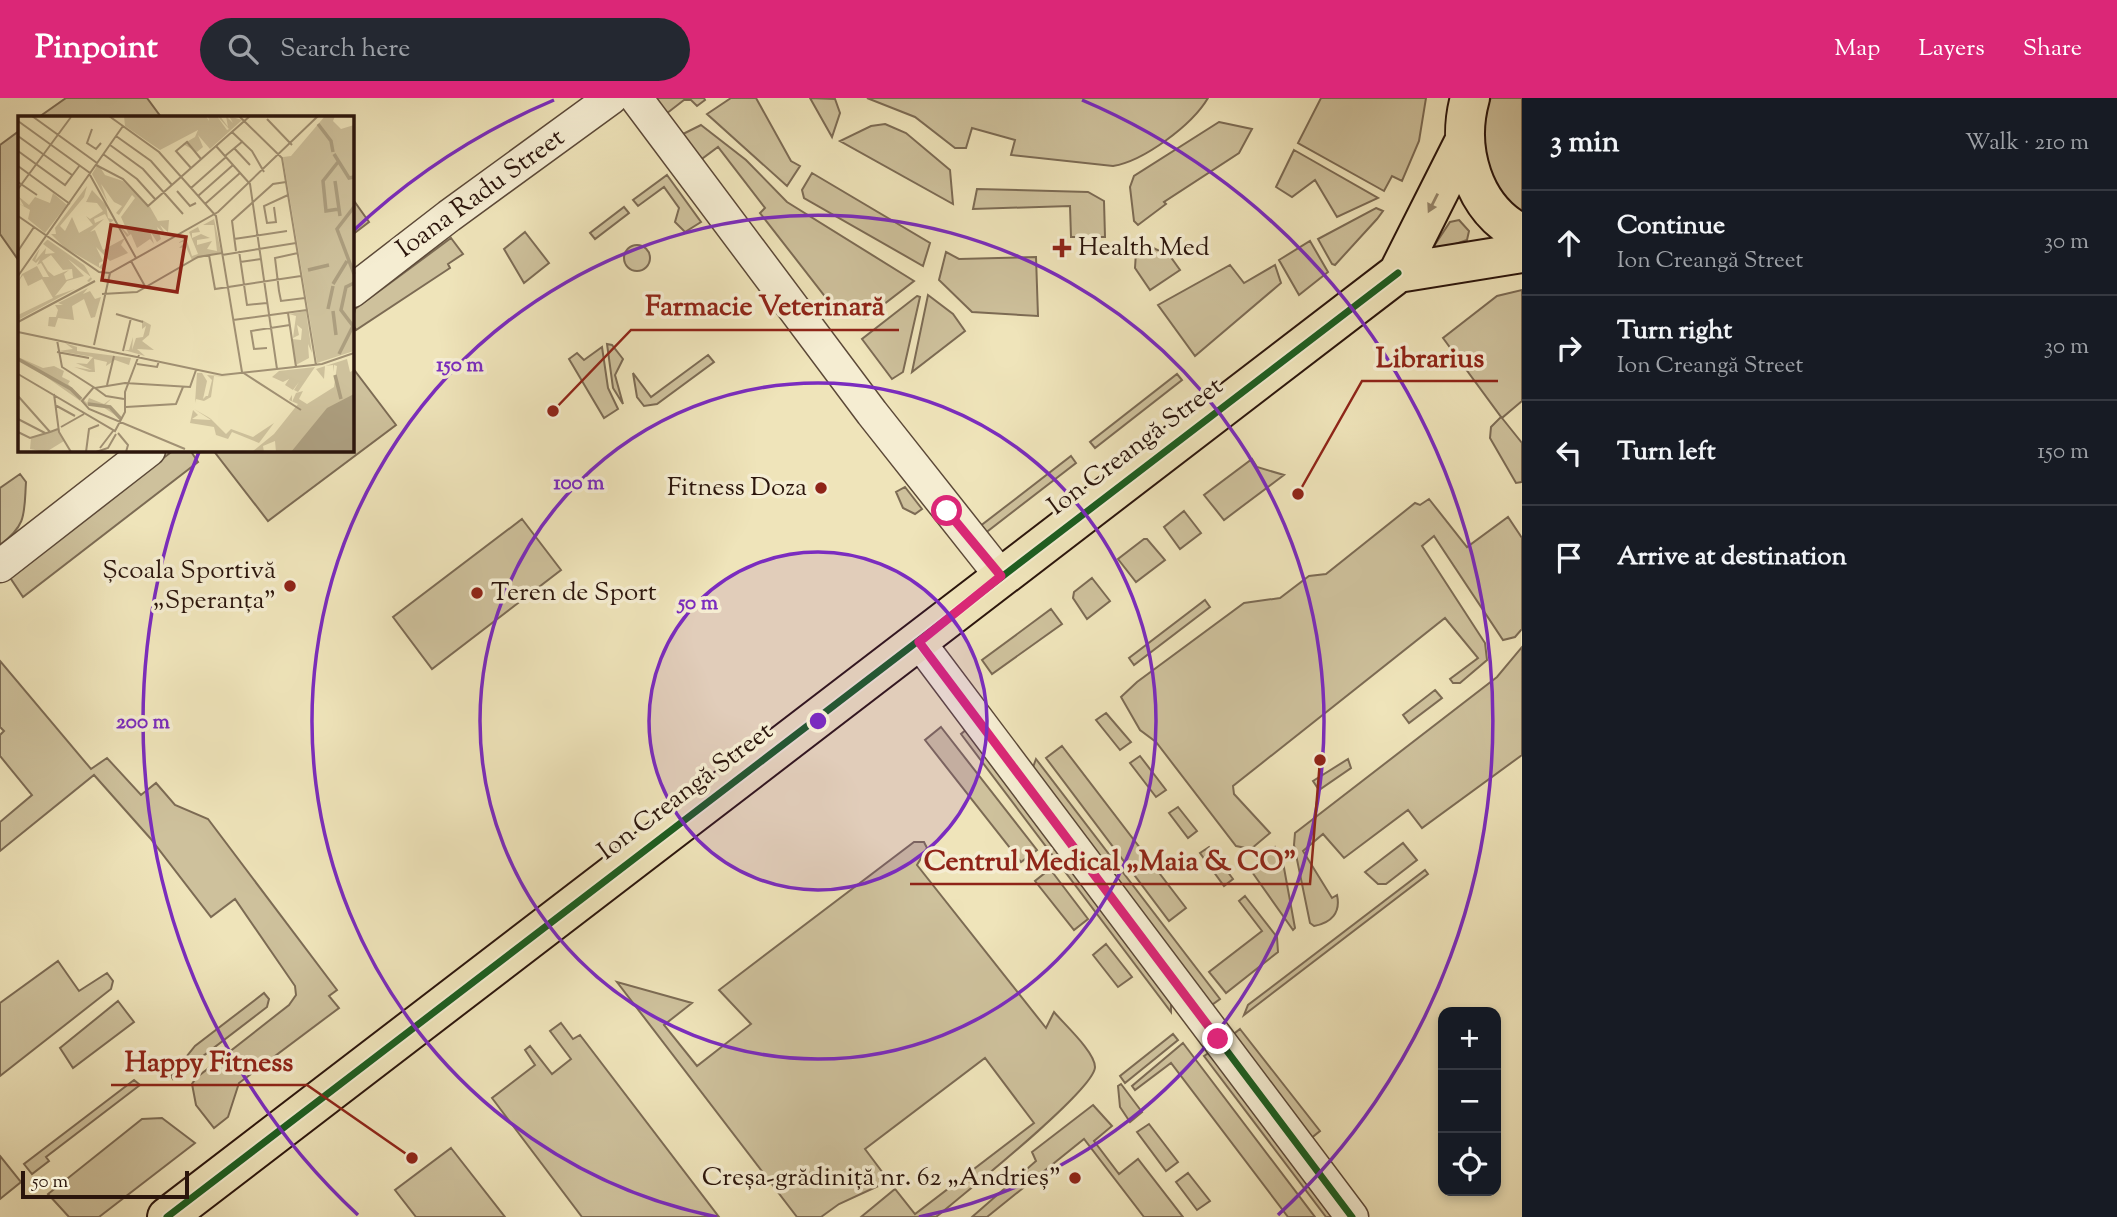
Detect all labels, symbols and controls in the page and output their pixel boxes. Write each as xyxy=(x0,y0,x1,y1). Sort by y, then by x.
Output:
search box xyxy=(200,18,690,81)
text: Pinpoint xyxy=(35,25,158,73)
icon: search xyxy=(224,30,262,68)
text: Search here xyxy=(280,31,410,68)
text: Map xyxy=(1834,32,1880,66)
text: Layers xyxy=(1918,32,1985,66)
text: Share xyxy=(2023,32,2082,66)
inset map xyxy=(18,116,354,452)
street label: Ioana Radu Street xyxy=(389,120,573,268)
text: 3 min xyxy=(1550,122,1620,165)
text: Walk · 210 m xyxy=(1965,127,2089,160)
one-way arrow xyxy=(1428,193,1439,213)
text: Continue xyxy=(1617,208,1725,245)
icon: ahead xyxy=(1550,224,1588,262)
text: 30 m xyxy=(2044,226,2089,259)
place label: Health Med xyxy=(1078,230,1210,267)
marker: Health Med xyxy=(1052,238,1072,258)
text: Ion Creangă Street xyxy=(1617,245,1803,278)
callout: Farmacie Veterinară xyxy=(631,281,899,330)
text: Farmacie Veterinară xyxy=(645,288,885,328)
text: Turn right xyxy=(1617,313,1732,350)
icon: right xyxy=(1550,329,1588,367)
text: 30 m xyxy=(2044,331,2089,364)
callout: Librarius xyxy=(1362,332,1498,381)
text: Librarius xyxy=(1376,340,1484,380)
text: Ion Creangă Street xyxy=(1617,350,1803,383)
text: 150 m xyxy=(436,351,484,381)
street label: Ion Creangă Street xyxy=(1041,369,1231,525)
icon: left xyxy=(1550,434,1588,472)
text: Turn left xyxy=(1617,434,1716,471)
text: 150 m xyxy=(2037,436,2089,469)
text: 100 m xyxy=(554,469,605,499)
place label: Fitness Doza xyxy=(667,470,807,507)
marker: Fitness Doza xyxy=(813,480,829,496)
route start xyxy=(931,495,962,526)
icon: arrive xyxy=(1550,539,1588,577)
text: Arrive at destination xyxy=(1617,539,1847,576)
place label: Școala Sportivă „Speranța” xyxy=(102,553,276,620)
place label: Teren de Sport xyxy=(491,575,657,612)
marker: Școala Sportivă „Speranța” xyxy=(282,578,298,594)
marker: Teren de Sport xyxy=(469,585,485,601)
text: 50 m xyxy=(676,589,719,619)
text: 200 m xyxy=(116,708,171,738)
centre of rings xyxy=(806,709,830,733)
street label: Ion Creangă Street xyxy=(591,714,781,870)
callout: Centrul Medical „Maia & CO” xyxy=(910,835,1310,884)
text: Centrul Medical „Maia & CO” xyxy=(924,843,1296,883)
map controls xyxy=(1438,1007,1501,1196)
button: + xyxy=(1438,1007,1501,1070)
route end xyxy=(1202,1023,1233,1054)
callout: Happy Fitness xyxy=(111,1036,307,1085)
text: Happy Fitness xyxy=(125,1044,293,1084)
button: − xyxy=(1438,1070,1501,1133)
button: locate xyxy=(1438,1133,1501,1196)
place label: Creșa-grădiniță nr. 62 „Andrieș” xyxy=(702,1160,1061,1197)
scale bar xyxy=(21,1168,189,1200)
text: 50 m xyxy=(32,1169,68,1196)
marker: Creșa-grădiniță nr. 62 „Andrieș” xyxy=(1067,1170,1083,1186)

